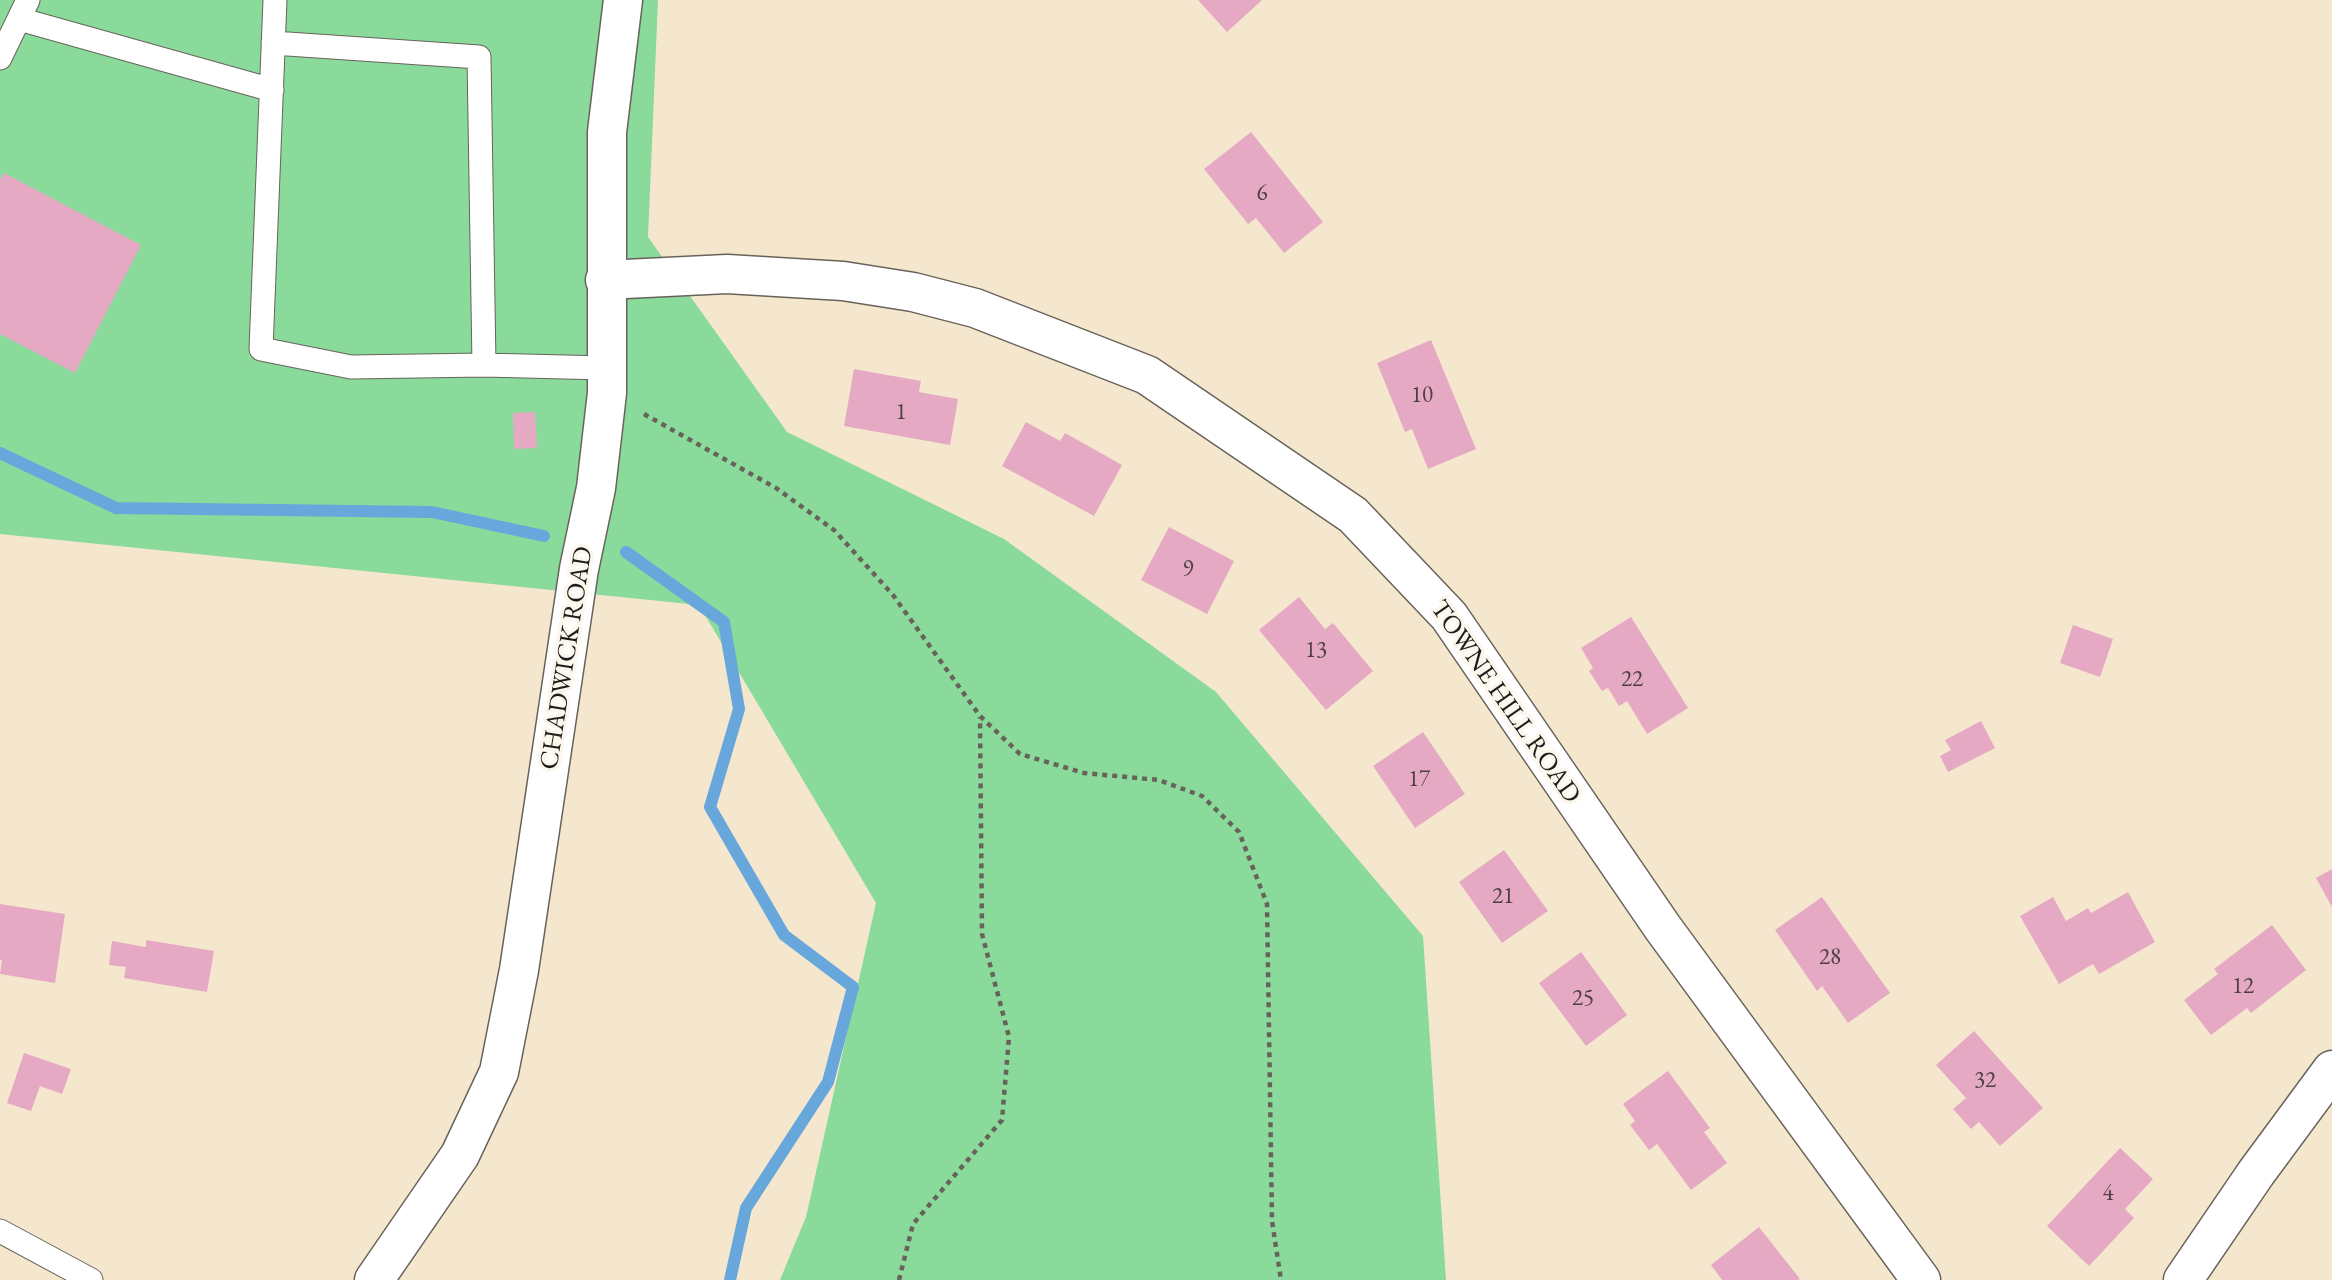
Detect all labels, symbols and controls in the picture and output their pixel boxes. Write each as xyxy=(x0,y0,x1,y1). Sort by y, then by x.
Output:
house number: 6 xyxy=(1256,180,1268,208)
house number: 10 xyxy=(1411,382,1433,410)
house number: 1 xyxy=(895,399,907,427)
street label: CHADWICK ROAD xyxy=(534,544,600,772)
house number: 9 xyxy=(1182,556,1194,584)
street label: TOWNE HILL ROAD xyxy=(1423,594,1587,810)
house number: 13 xyxy=(1305,637,1327,665)
house number: 22 xyxy=(1621,666,1643,694)
house number: 17 xyxy=(1408,766,1430,794)
house number: 21 xyxy=(1492,883,1514,911)
house number: 28 xyxy=(1819,944,1841,972)
house number: 12 xyxy=(2232,973,2254,1001)
house number: 25 xyxy=(1572,985,1594,1013)
house number: 32 xyxy=(1974,1067,1996,1095)
house number: 4 xyxy=(2102,1180,2114,1208)

